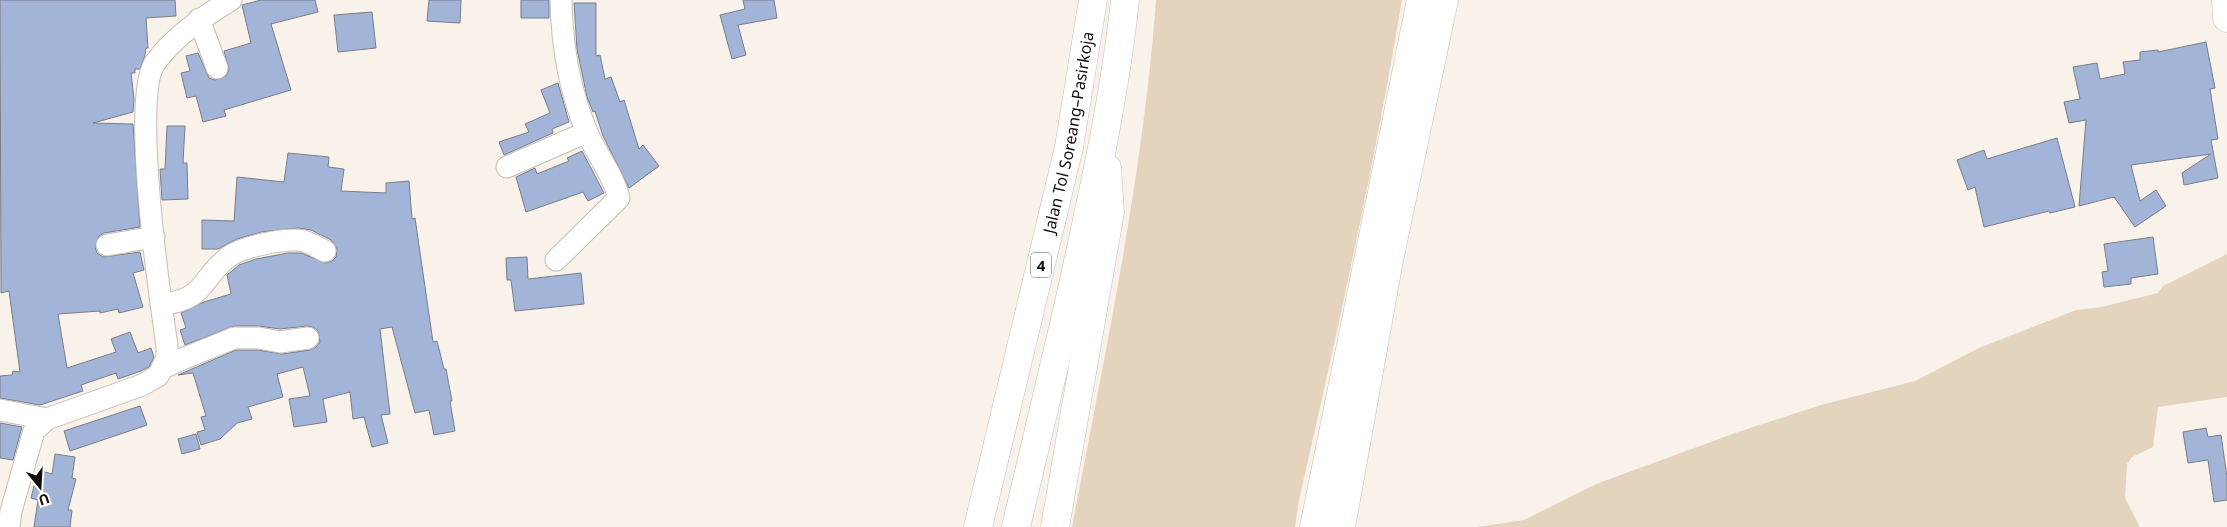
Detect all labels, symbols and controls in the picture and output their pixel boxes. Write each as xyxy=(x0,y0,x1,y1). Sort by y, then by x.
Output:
street label: Jalan Tol Soreang–Pasirkoja xyxy=(1037,30,1099,237)
road number: 4 xyxy=(1031,252,1051,278)
north arrow xyxy=(15,462,65,512)
text: U xyxy=(36,489,52,511)

